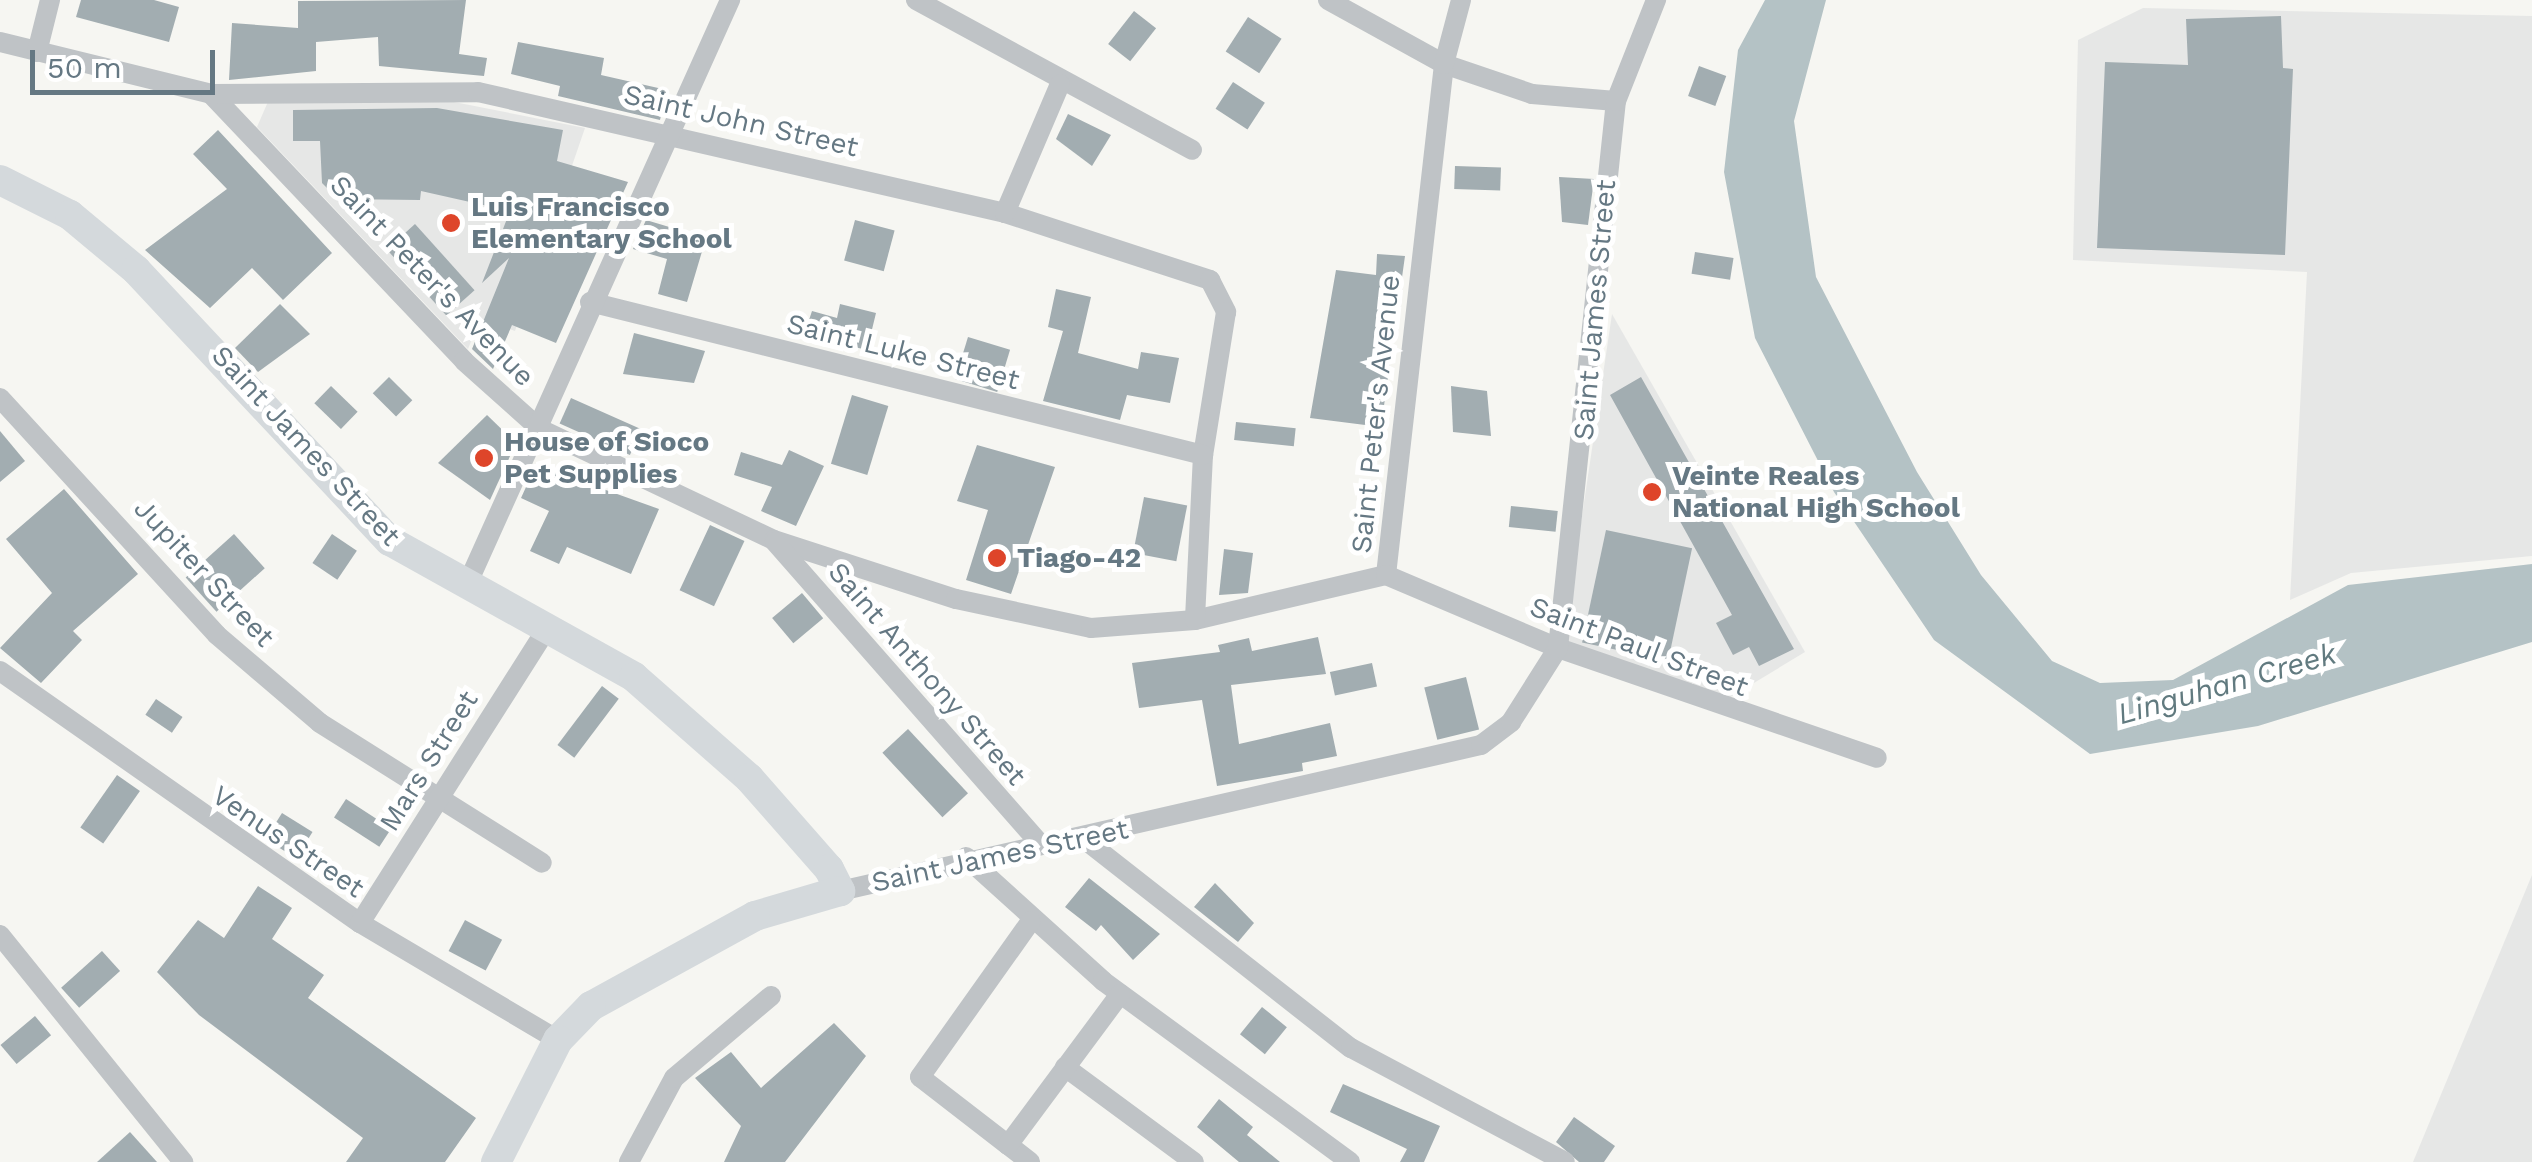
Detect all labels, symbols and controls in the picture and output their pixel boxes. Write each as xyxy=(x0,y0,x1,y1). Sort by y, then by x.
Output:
scale bar xyxy=(35,30,220,92)
text: 50 m xyxy=(47,50,122,85)
street label: Saint John Street xyxy=(620,78,862,164)
street label: Saint Peter's Avenue xyxy=(322,168,542,394)
street label: Saint James Street xyxy=(1567,178,1623,442)
place label: Luis Francisco Elementary School xyxy=(471,190,732,256)
marker: Luis Francisco Elementary School xyxy=(440,212,462,234)
street label: Saint Peter's Avenue xyxy=(1345,273,1407,555)
street label: Saint Luke Street xyxy=(783,307,1023,397)
street label: Saint James Street xyxy=(204,339,408,553)
place label: House of Sioco Pet Supplies xyxy=(504,425,710,491)
marker: House of Sioco Pet Supplies xyxy=(473,447,495,469)
place label: Veinte Reales National High School xyxy=(1672,459,1960,525)
marker: Veinte Reales National High School xyxy=(1641,481,1663,503)
street label: Jupiter Street xyxy=(127,492,281,654)
place label: Tiago-42 xyxy=(1017,541,1141,575)
marker: Tiago-42 xyxy=(986,547,1008,569)
street label: Saint Anthony Street xyxy=(820,555,1034,793)
street label: Saint Paul Street xyxy=(1525,590,1753,704)
water label: Linguhan Creek xyxy=(2113,636,2341,732)
street label: Mars Street xyxy=(373,685,485,837)
street label: Venus Street xyxy=(206,779,370,905)
street label: Saint James Street xyxy=(868,812,1132,900)

